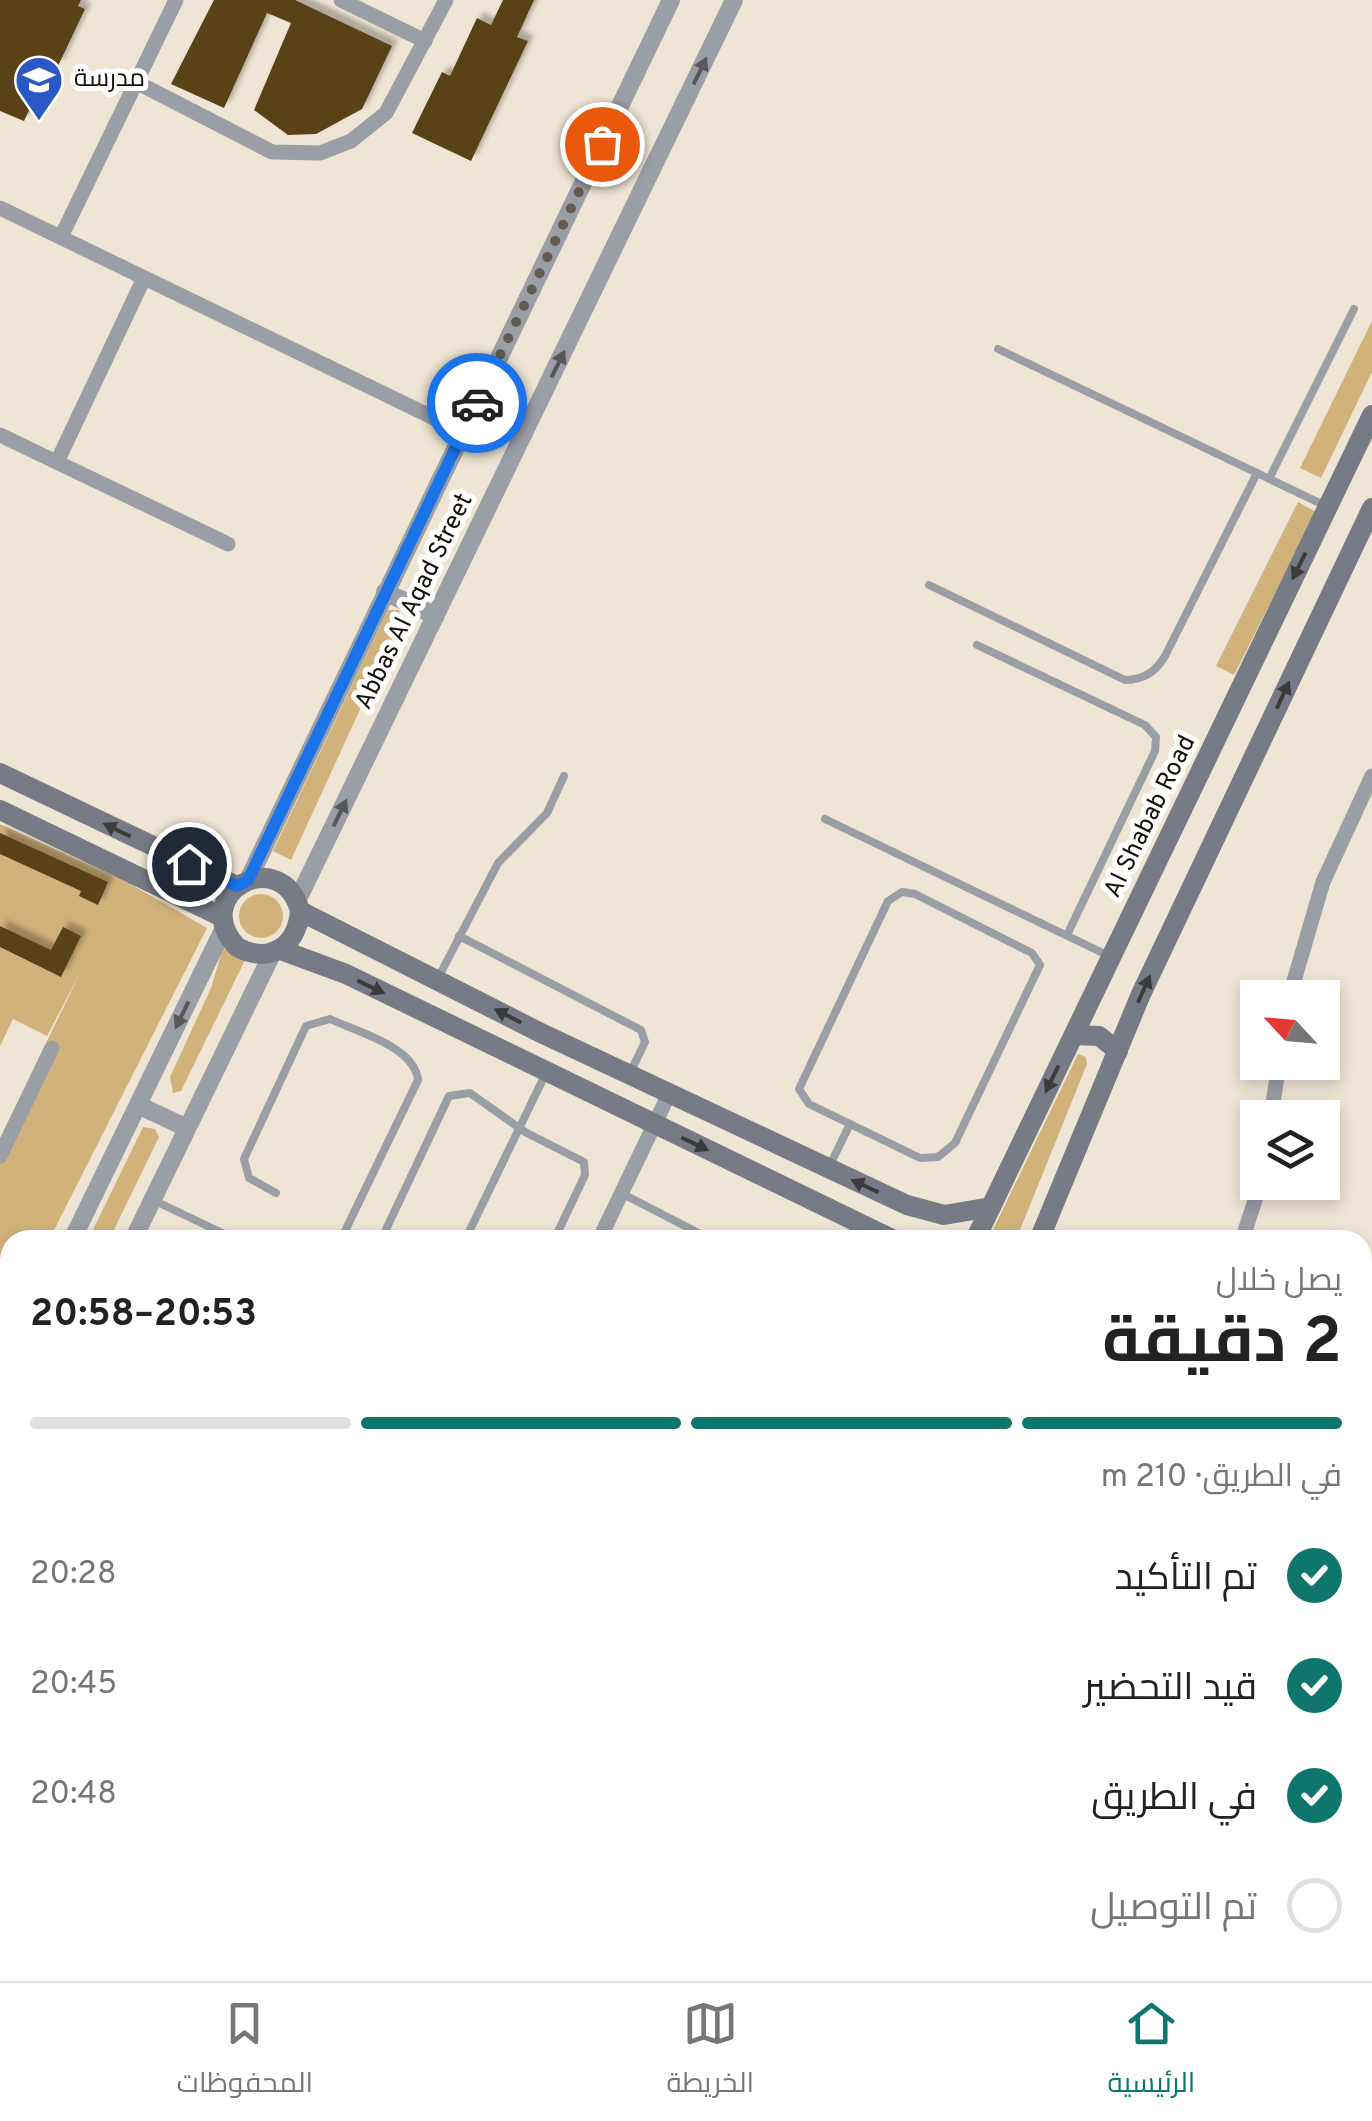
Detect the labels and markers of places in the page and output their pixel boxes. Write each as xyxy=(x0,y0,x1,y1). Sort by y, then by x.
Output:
school or university icon: مدرسة xyxy=(13,54,65,122)
place label: مدرسة xyxy=(74,64,145,96)
pin xyxy=(560,102,645,187)
pin xyxy=(147,822,232,907)

